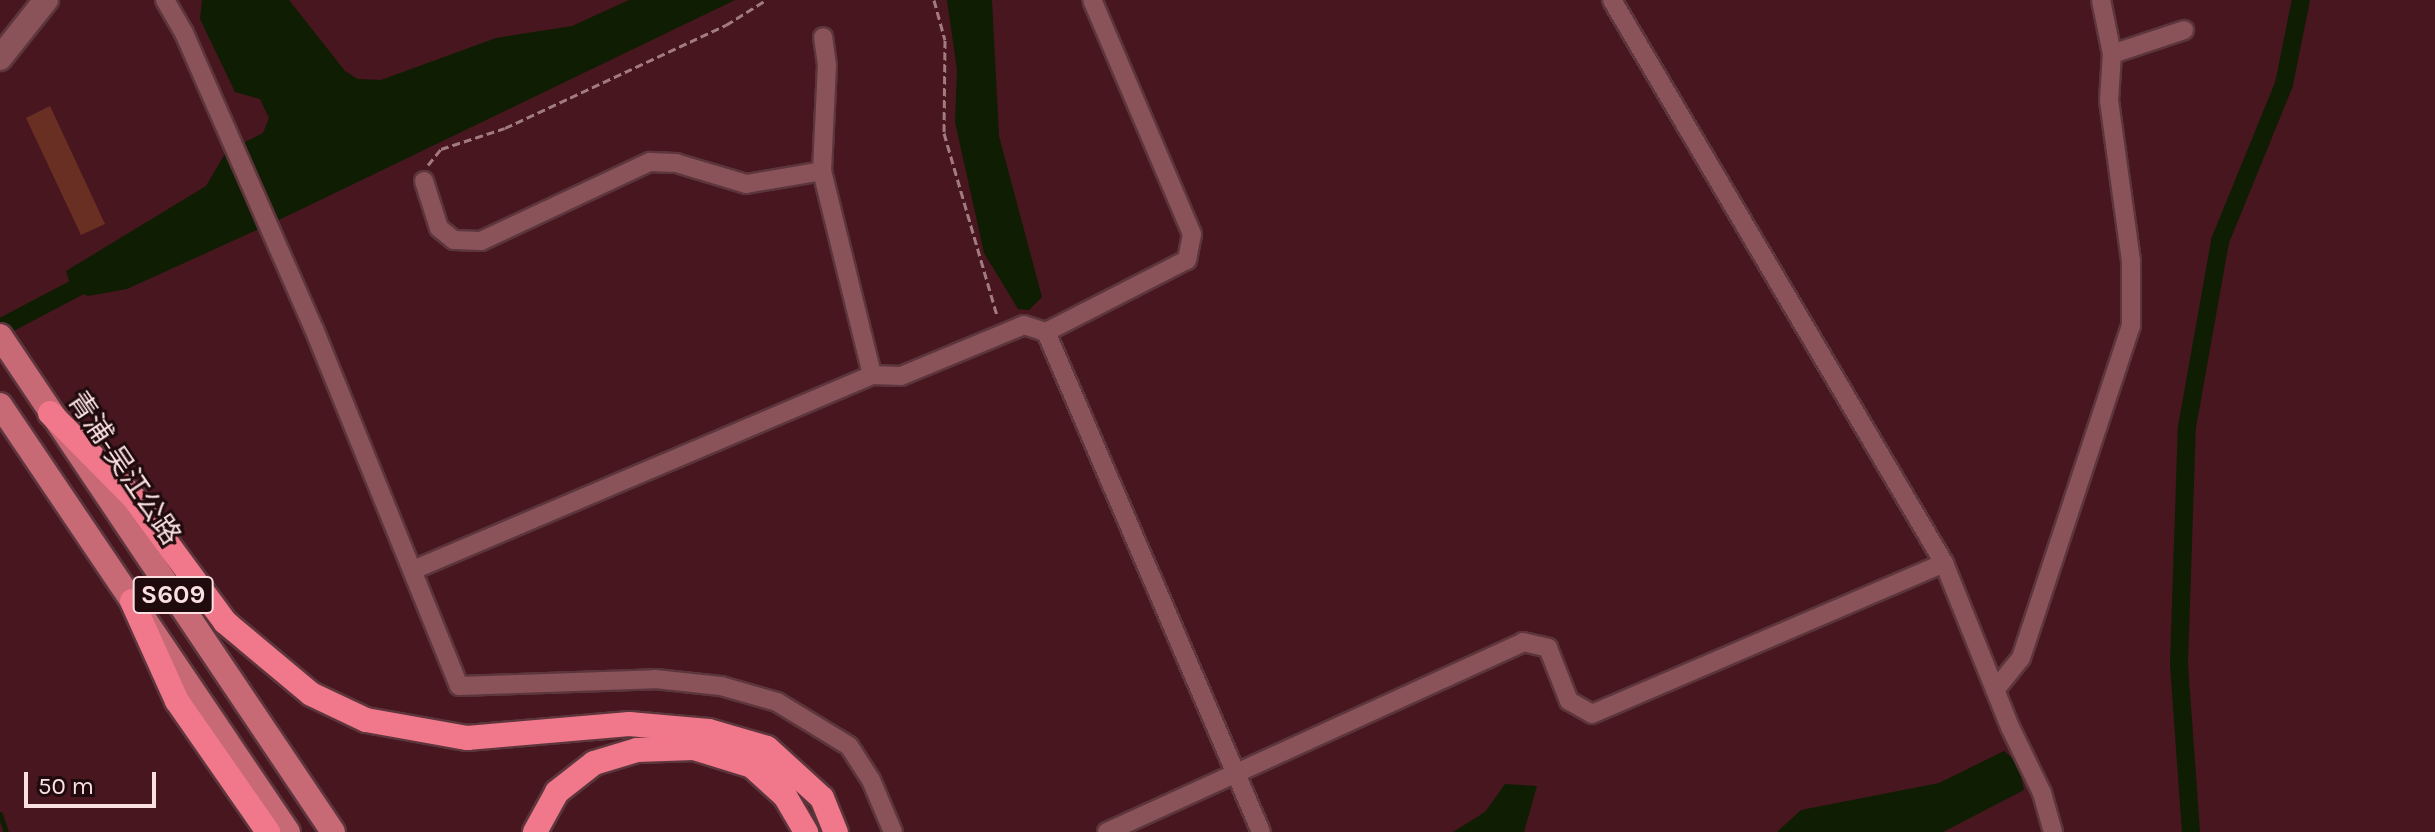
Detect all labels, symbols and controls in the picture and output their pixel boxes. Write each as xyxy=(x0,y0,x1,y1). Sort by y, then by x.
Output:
street label: 青浦-吴江公路 xyxy=(60,385,188,551)
road number: S609 xyxy=(131,573,215,617)
scale bar xyxy=(28,756,160,806)
text: 50 m xyxy=(38,772,94,800)

